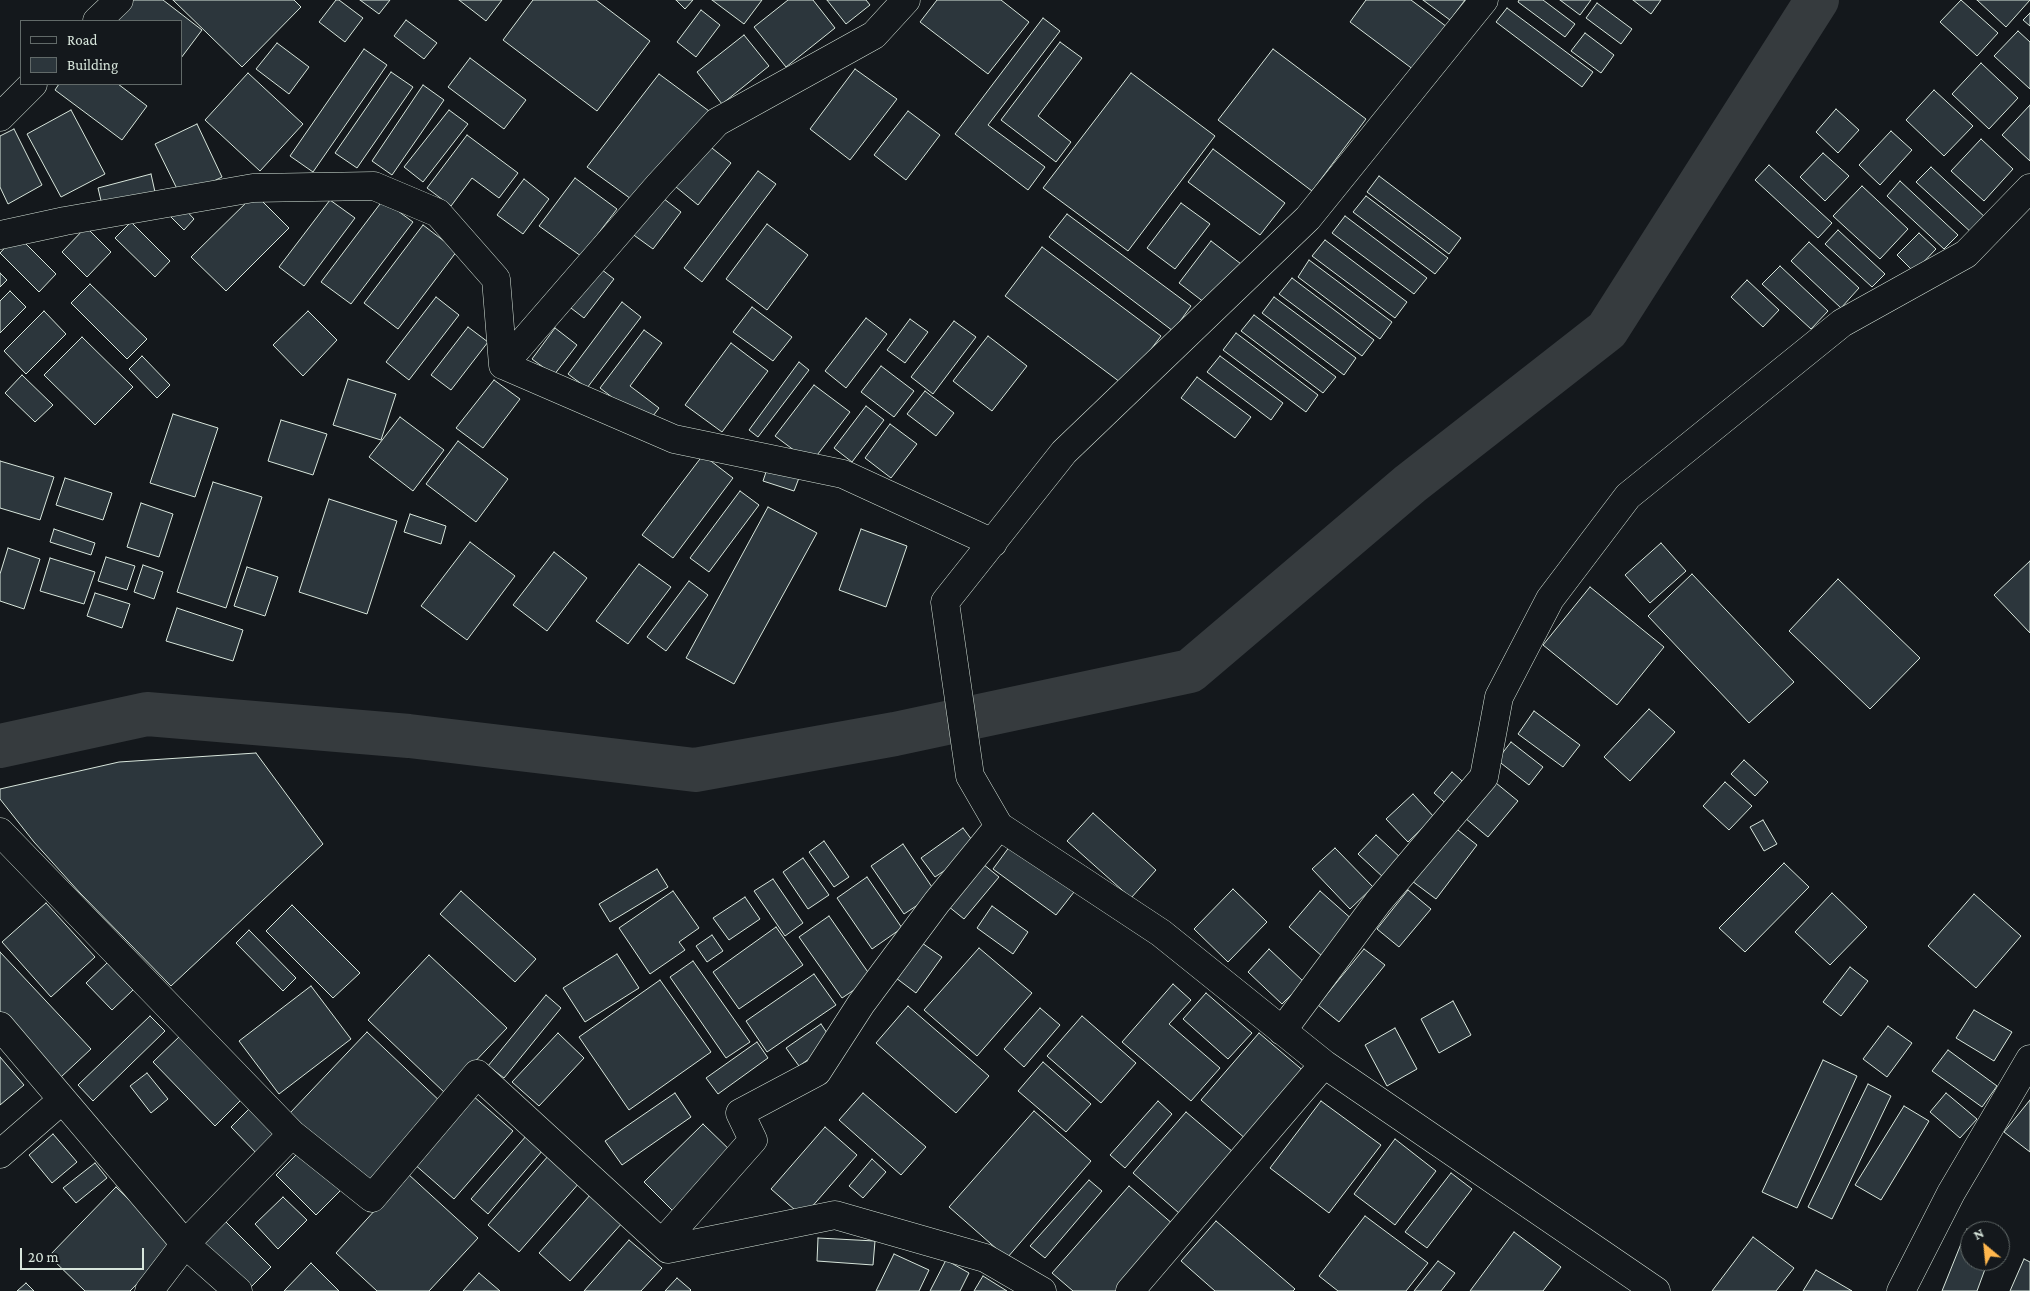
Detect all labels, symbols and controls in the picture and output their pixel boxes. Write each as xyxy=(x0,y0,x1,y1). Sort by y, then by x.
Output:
legend xyxy=(20,20,182,85)
text: Road xyxy=(67,32,97,48)
text: Building xyxy=(67,57,118,73)
north arrow xyxy=(1960,1221,2010,1271)
text: N xyxy=(1970,1224,1986,1243)
scale bar xyxy=(22,1238,146,1270)
text: 20 m xyxy=(28,1249,59,1265)

